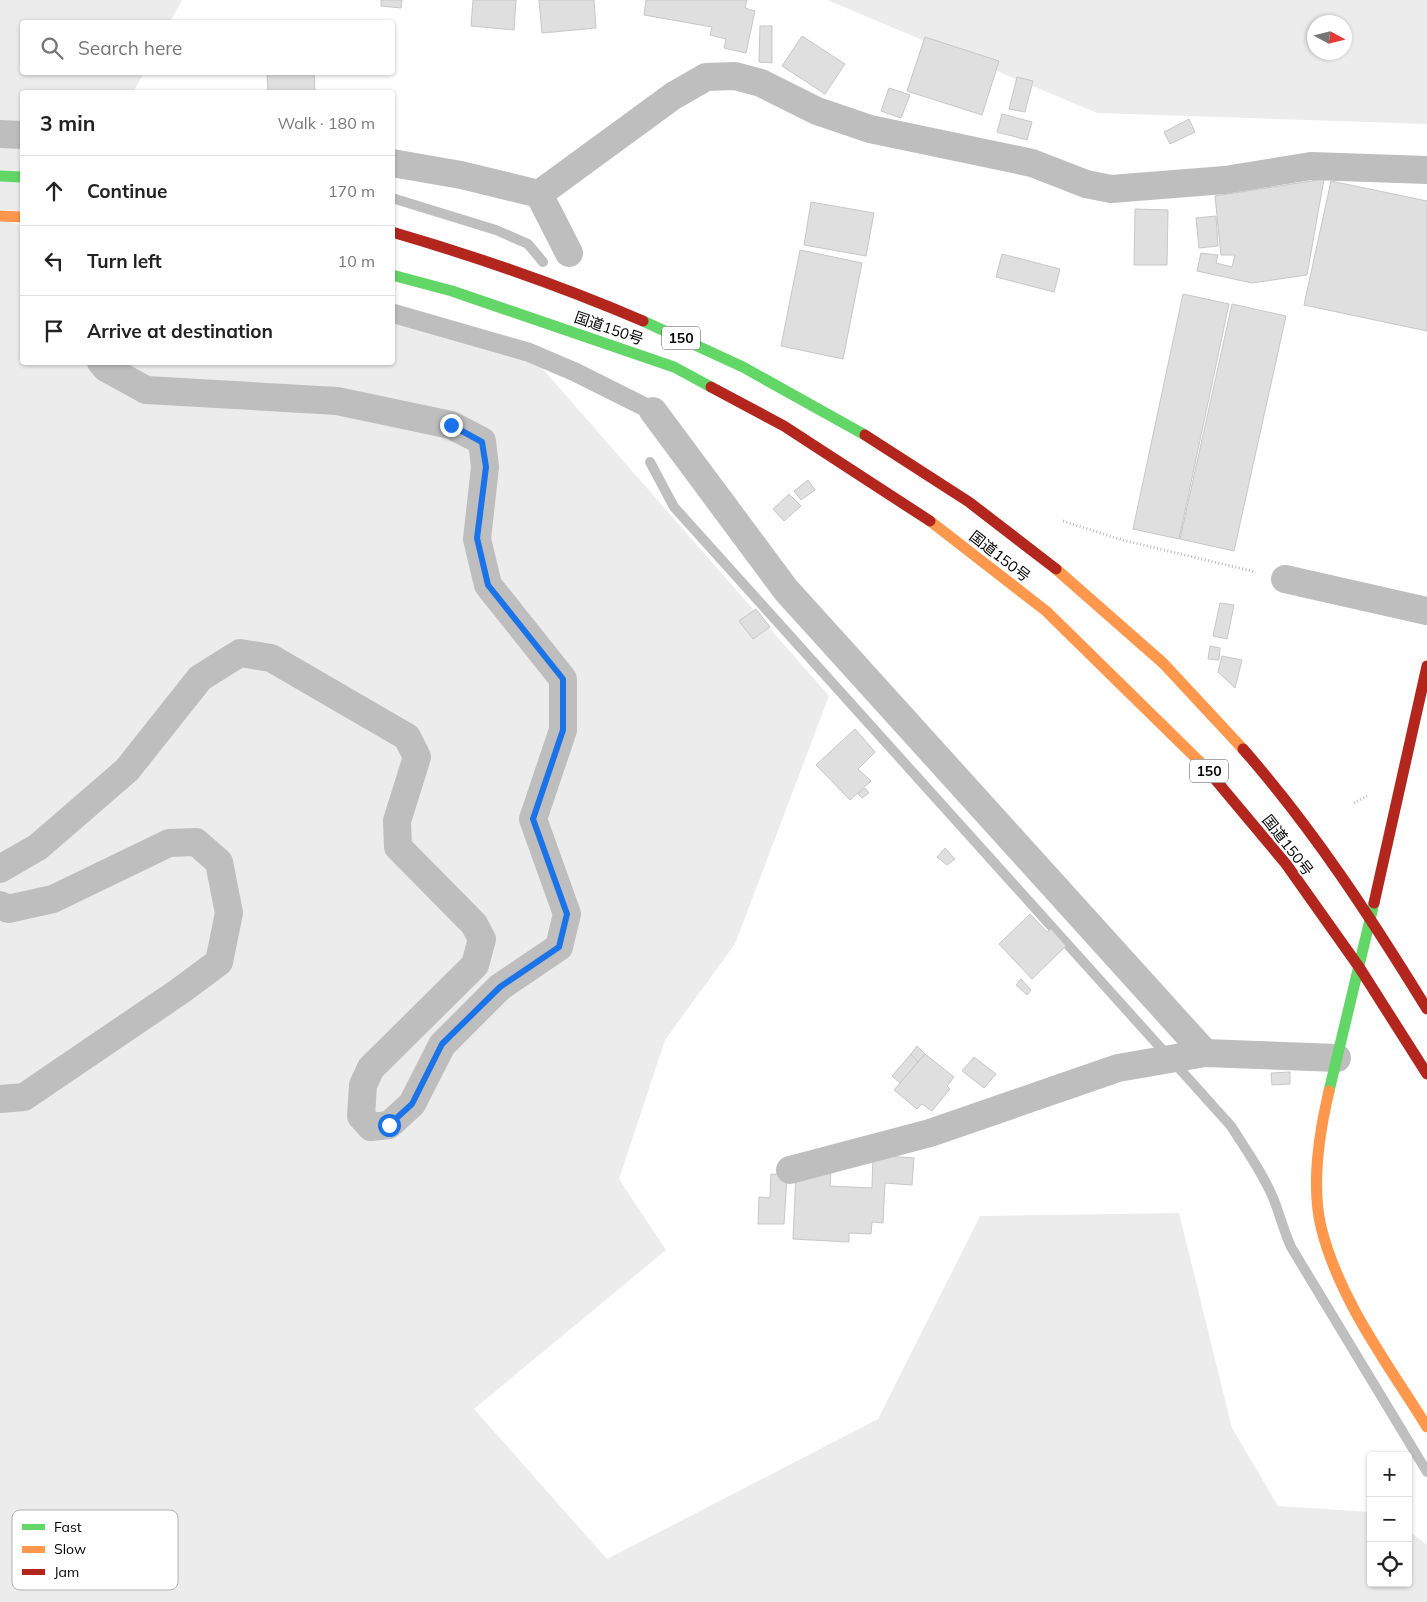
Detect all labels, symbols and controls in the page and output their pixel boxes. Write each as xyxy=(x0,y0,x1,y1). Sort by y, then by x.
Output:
north arrow xyxy=(1307,15,1352,60)
search box xyxy=(20,20,395,75)
icon: search xyxy=(38,34,66,62)
text: Search here xyxy=(78,36,182,60)
text: 3 min xyxy=(40,110,95,136)
text: Walk · 180 m xyxy=(277,113,375,133)
icon: ahead xyxy=(40,177,68,205)
text: Continue xyxy=(87,179,167,203)
text: 170 m xyxy=(328,181,375,201)
icon: left xyxy=(40,247,68,275)
text: Turn left xyxy=(87,249,162,273)
text: 10 m xyxy=(338,251,375,271)
street label: 国道150号 xyxy=(572,307,646,349)
icon: arrive xyxy=(40,317,68,345)
text: Arrive at destination xyxy=(87,319,273,343)
road number: 150 xyxy=(662,326,700,349)
route end xyxy=(440,414,463,437)
street label: 国道150号 xyxy=(966,526,1034,586)
road number: 150 xyxy=(1190,759,1228,782)
street label: 国道150号 xyxy=(1258,811,1318,879)
route start xyxy=(378,1114,401,1137)
map controls xyxy=(1367,1452,1412,1587)
button: + xyxy=(1367,1452,1412,1497)
button: − xyxy=(1367,1497,1412,1542)
legend xyxy=(12,1510,178,1590)
text: Fast xyxy=(54,1518,82,1536)
text: Slow xyxy=(54,1540,86,1558)
button: locate xyxy=(1367,1542,1412,1587)
text: Jam xyxy=(54,1563,79,1581)

